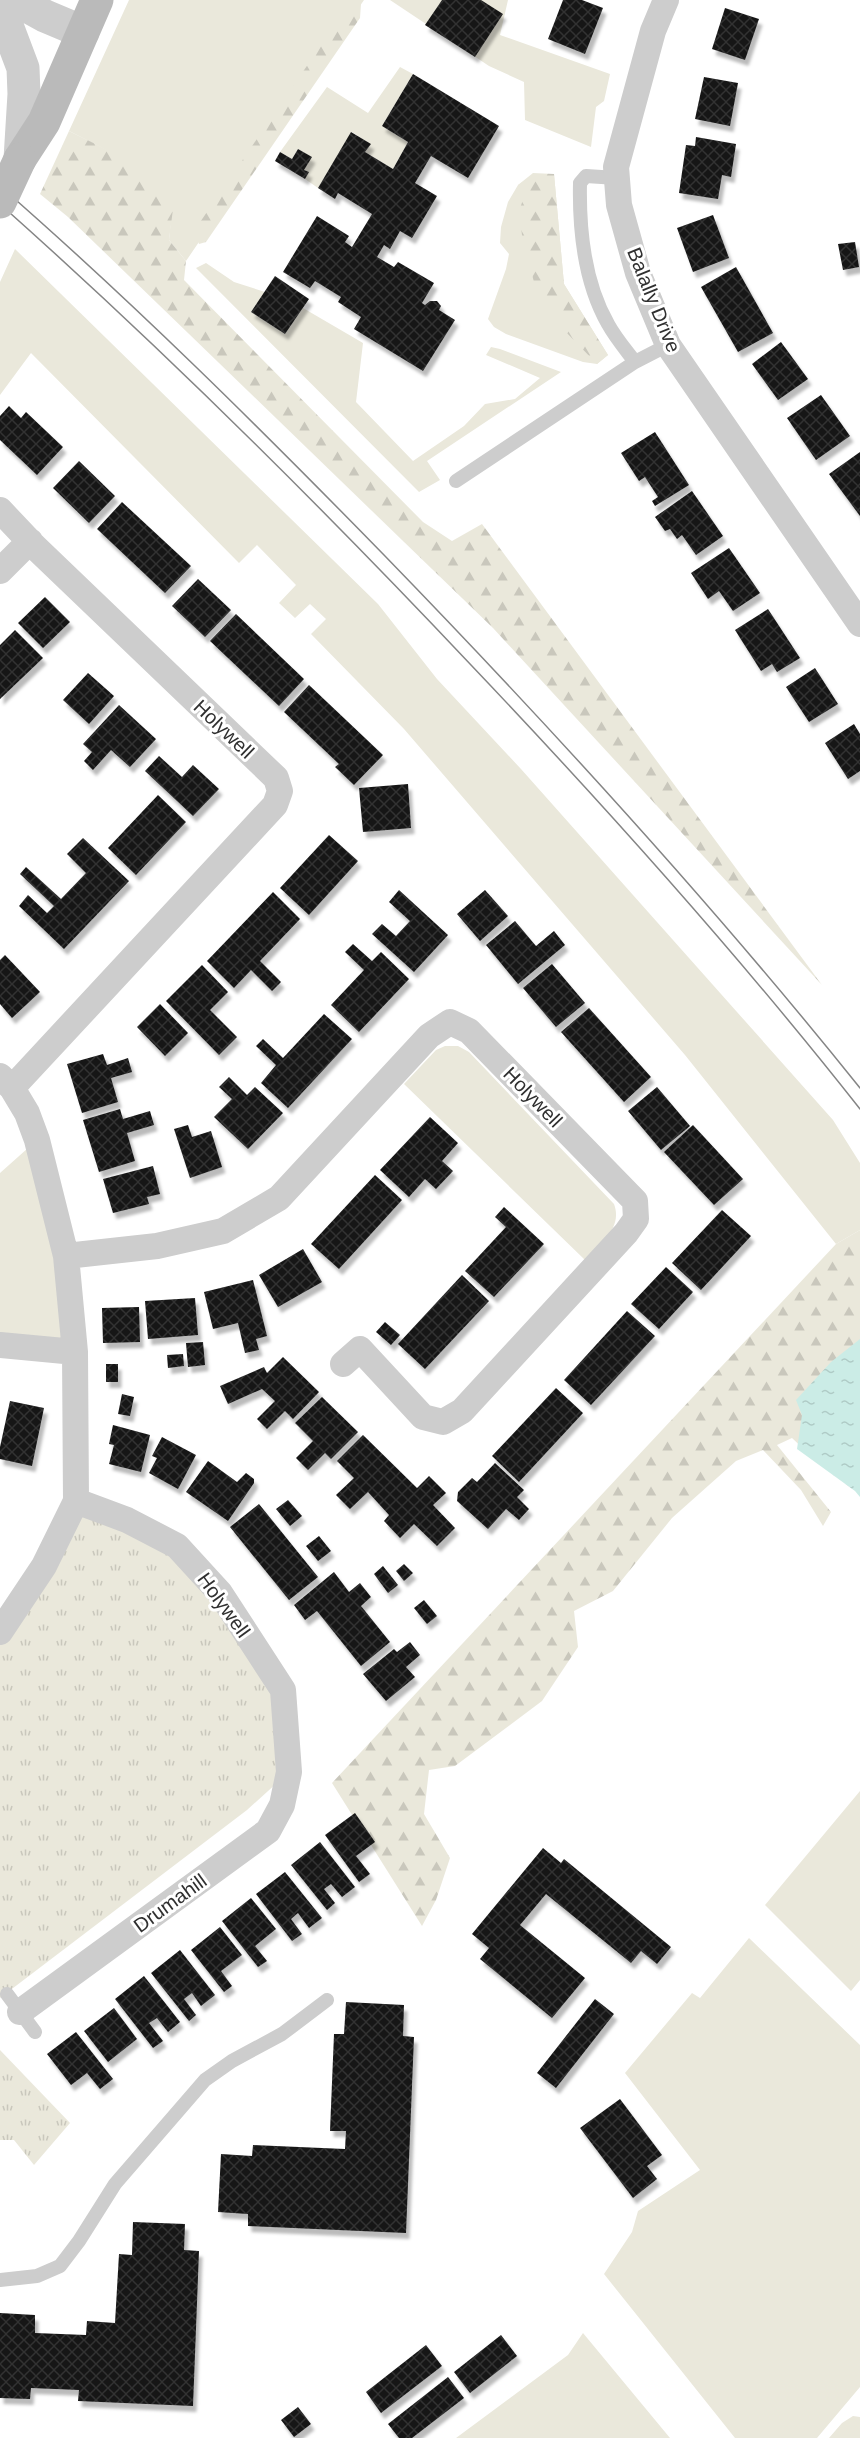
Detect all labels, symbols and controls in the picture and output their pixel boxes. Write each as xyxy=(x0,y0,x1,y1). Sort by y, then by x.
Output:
street label: Balally Drive xyxy=(623,244,685,356)
street label: Holywell xyxy=(190,695,258,763)
street label: Holywell xyxy=(499,1063,567,1131)
street label: Holywell xyxy=(193,1568,255,1642)
street label: Drumahill xyxy=(129,1869,211,1937)

